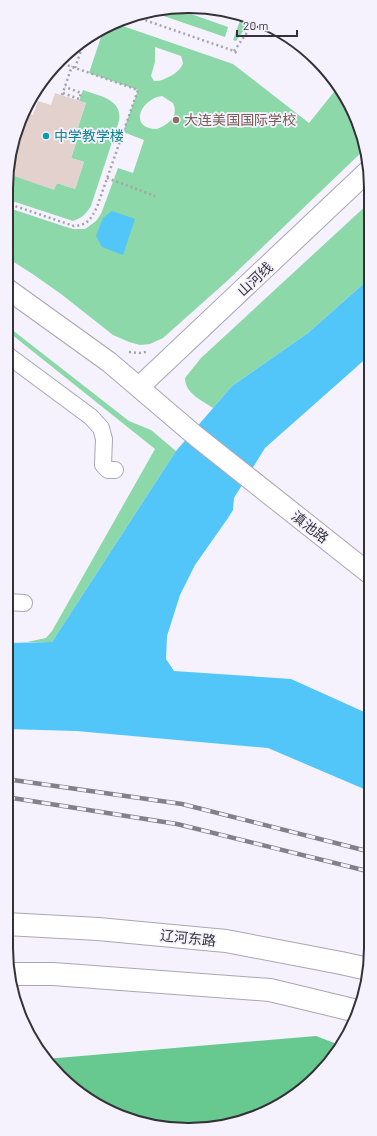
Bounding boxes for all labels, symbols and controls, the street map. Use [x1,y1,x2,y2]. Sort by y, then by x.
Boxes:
scale bar [237,12,297,38]
text: 20 m [243,18,269,32]
place label: 大连美国国际学校 [184,111,296,128]
marker: 大连美国国际学校 [171,115,181,125]
place label: 中学教学楼 [54,127,124,144]
marker: 中学教学楼 [41,131,51,141]
street label: 山河线 [234,258,276,299]
street label: 滇池路 [289,507,332,546]
street label: 辽河东路 [159,926,217,949]

